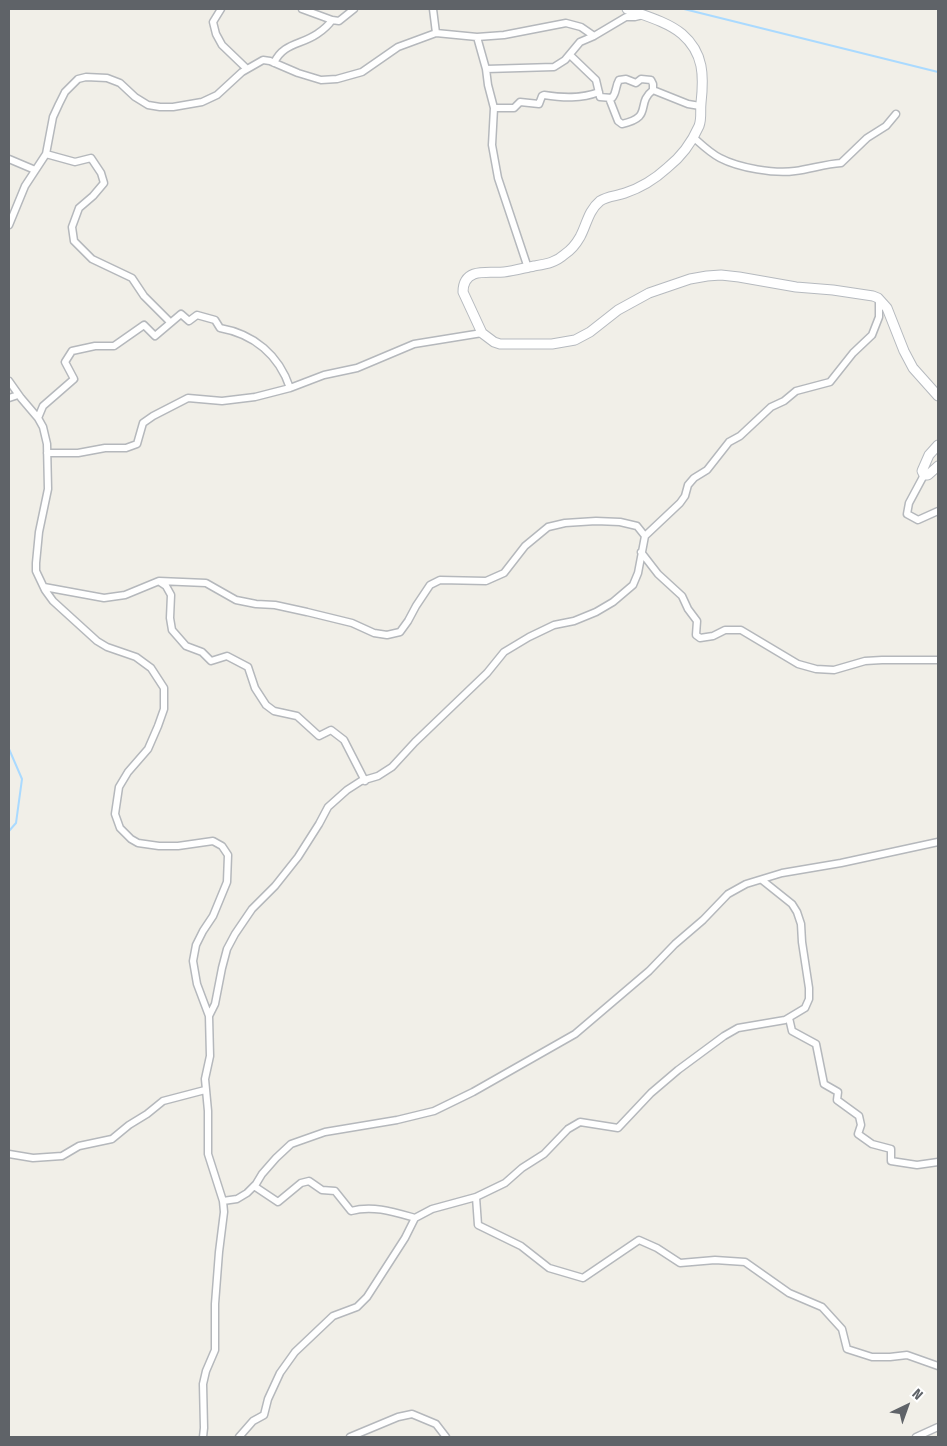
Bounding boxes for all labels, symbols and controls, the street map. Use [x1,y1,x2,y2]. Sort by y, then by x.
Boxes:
north arrow [882,1381,932,1431]
text: N [909,1385,926,1404]

